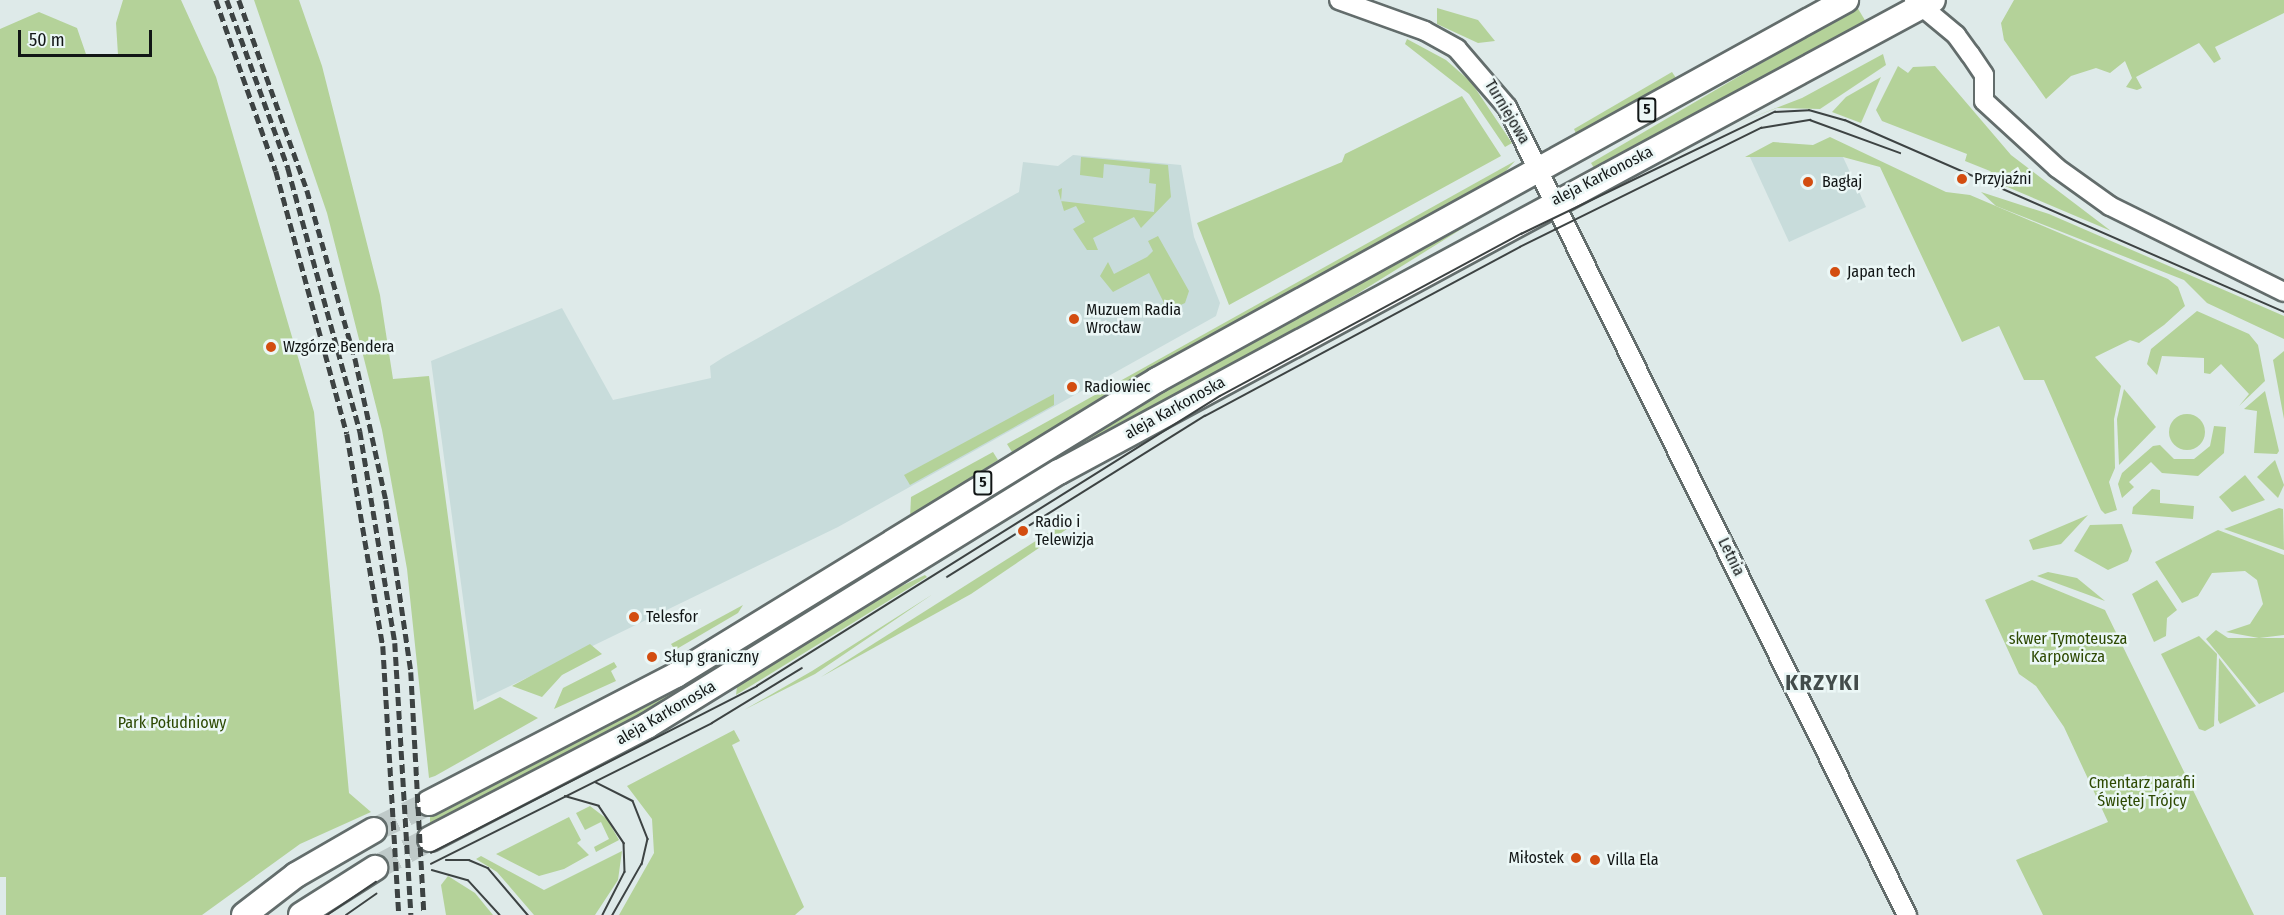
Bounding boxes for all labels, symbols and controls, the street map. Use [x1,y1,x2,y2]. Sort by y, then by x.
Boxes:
scale bar [21,18,154,56]
text: 50 m [29,29,65,51]
street label: Turniejowa [1480,76,1534,148]
road number: 5 [1636,98,1658,122]
street label: aleja Karkonoska [1548,142,1656,210]
place label: Przyjaźni [1974,169,2032,189]
place label: Bagłaj [1822,172,1862,192]
marker: Przyjaźni [1955,172,1969,186]
marker: Bagłaj [1799,173,1817,191]
place label: Japan tech [1847,262,1916,282]
marker: Japan tech [1828,265,1842,279]
place label: Muzuem Radia Wrocław [1086,300,1181,338]
marker: Muzuem Radia Wrocław [1067,312,1081,326]
place label: Wzgórze Bendera [283,337,394,357]
marker: Wzgórze Bendera [264,340,278,354]
street label: aleja Karkonoska [1122,373,1228,443]
place label: Radiowiec [1084,377,1151,397]
marker: Radiowiec [1065,380,1079,394]
road number: 5 [972,471,994,495]
place label: Radio i Telewizja [1035,512,1094,550]
marker: Radio i Telewizja [1016,524,1030,538]
street label: Letnia [1714,535,1748,579]
place label: Telesfor [646,607,698,627]
marker: Telesfor [627,610,641,624]
park label: skwer Tymoteusza Karpowicza [2009,629,2127,667]
place label: Słup graniczny [664,647,759,667]
marker: Słup graniczny [645,650,659,664]
district label: KRZYKI [1785,670,1861,696]
street label: aleja Karkonoska [613,677,719,749]
park label: Park Południowy [118,713,226,733]
park label: Cmentarz parafii Świętej Trójcy [2089,773,2195,811]
place label: Miłostek [1508,848,1564,868]
place label: Villa Ela [1607,850,1659,870]
marker: Miłostek [1569,851,1583,865]
marker: Villa Ela [1588,853,1602,867]

